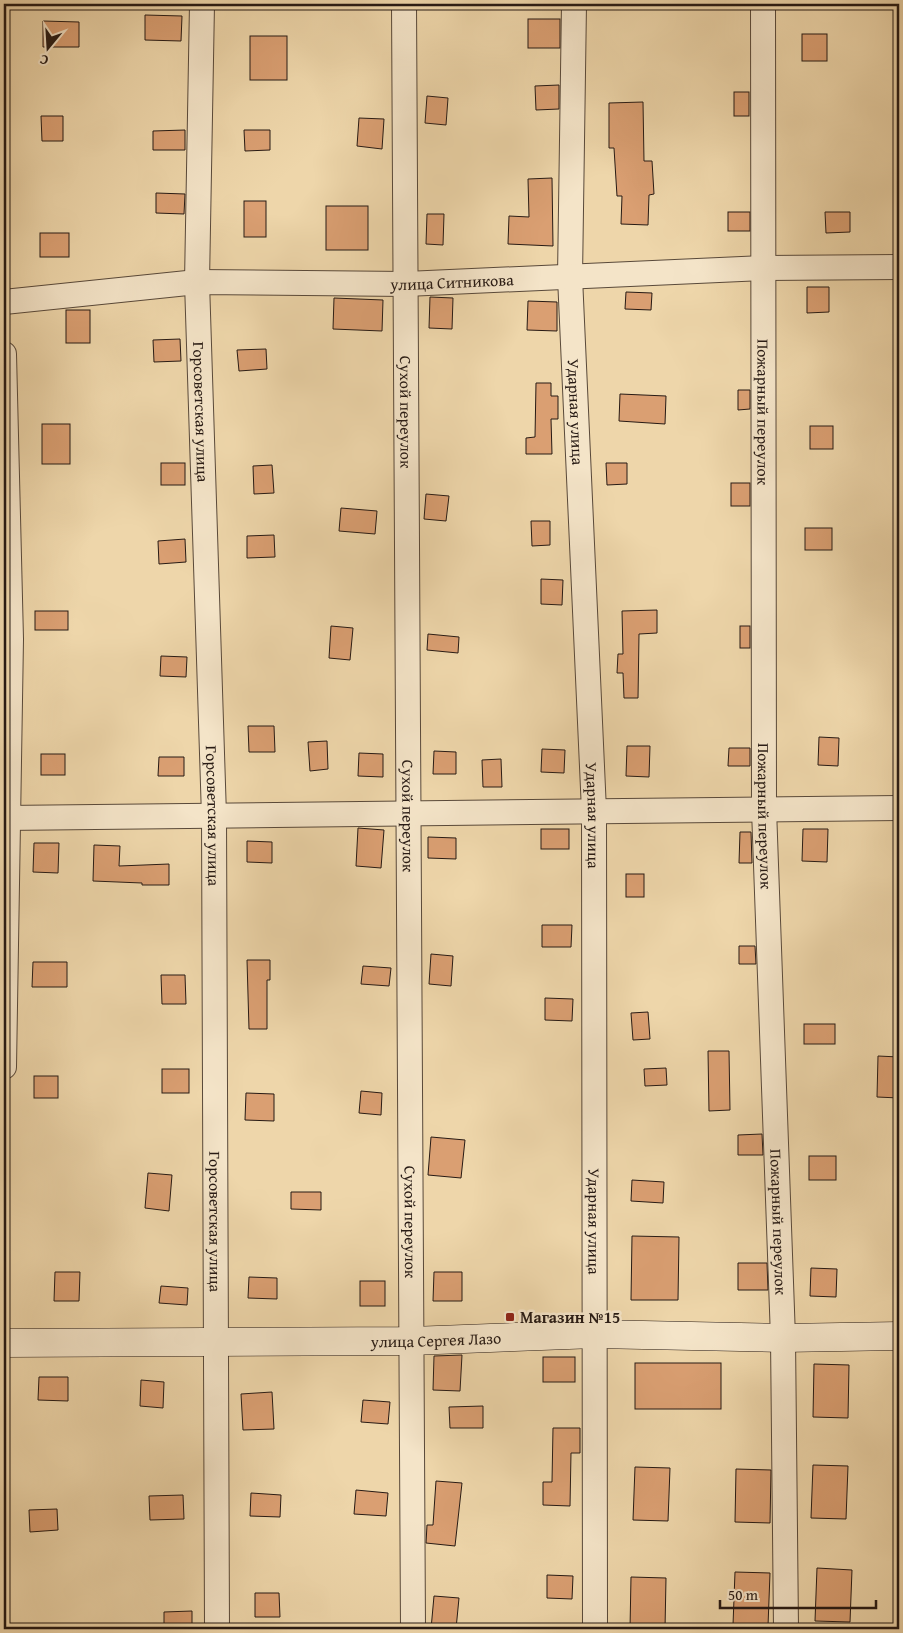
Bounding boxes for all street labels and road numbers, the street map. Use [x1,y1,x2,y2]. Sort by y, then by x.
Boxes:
street label: улица Ситникова [389,267,515,296]
street label: Пожарный переулок [751,339,776,486]
street label: Горсоветская улица [187,341,215,483]
street label: Сухой переулок [394,356,419,469]
street label: Ударная улица [562,358,590,466]
street label: Пожарный переулок [752,743,779,890]
street label: Горсоветская улица [200,745,226,887]
street label: Сухой переулок [396,760,421,873]
street label: Ударная улица [580,762,606,869]
street label: Пожарный переулок [764,1148,793,1296]
street label: Горсоветская улица [203,1151,228,1293]
street label: Сухой переулок [398,1166,423,1279]
street label: Ударная улица [582,1168,607,1275]
street label: улица Сергея Лазо [370,1326,502,1353]

